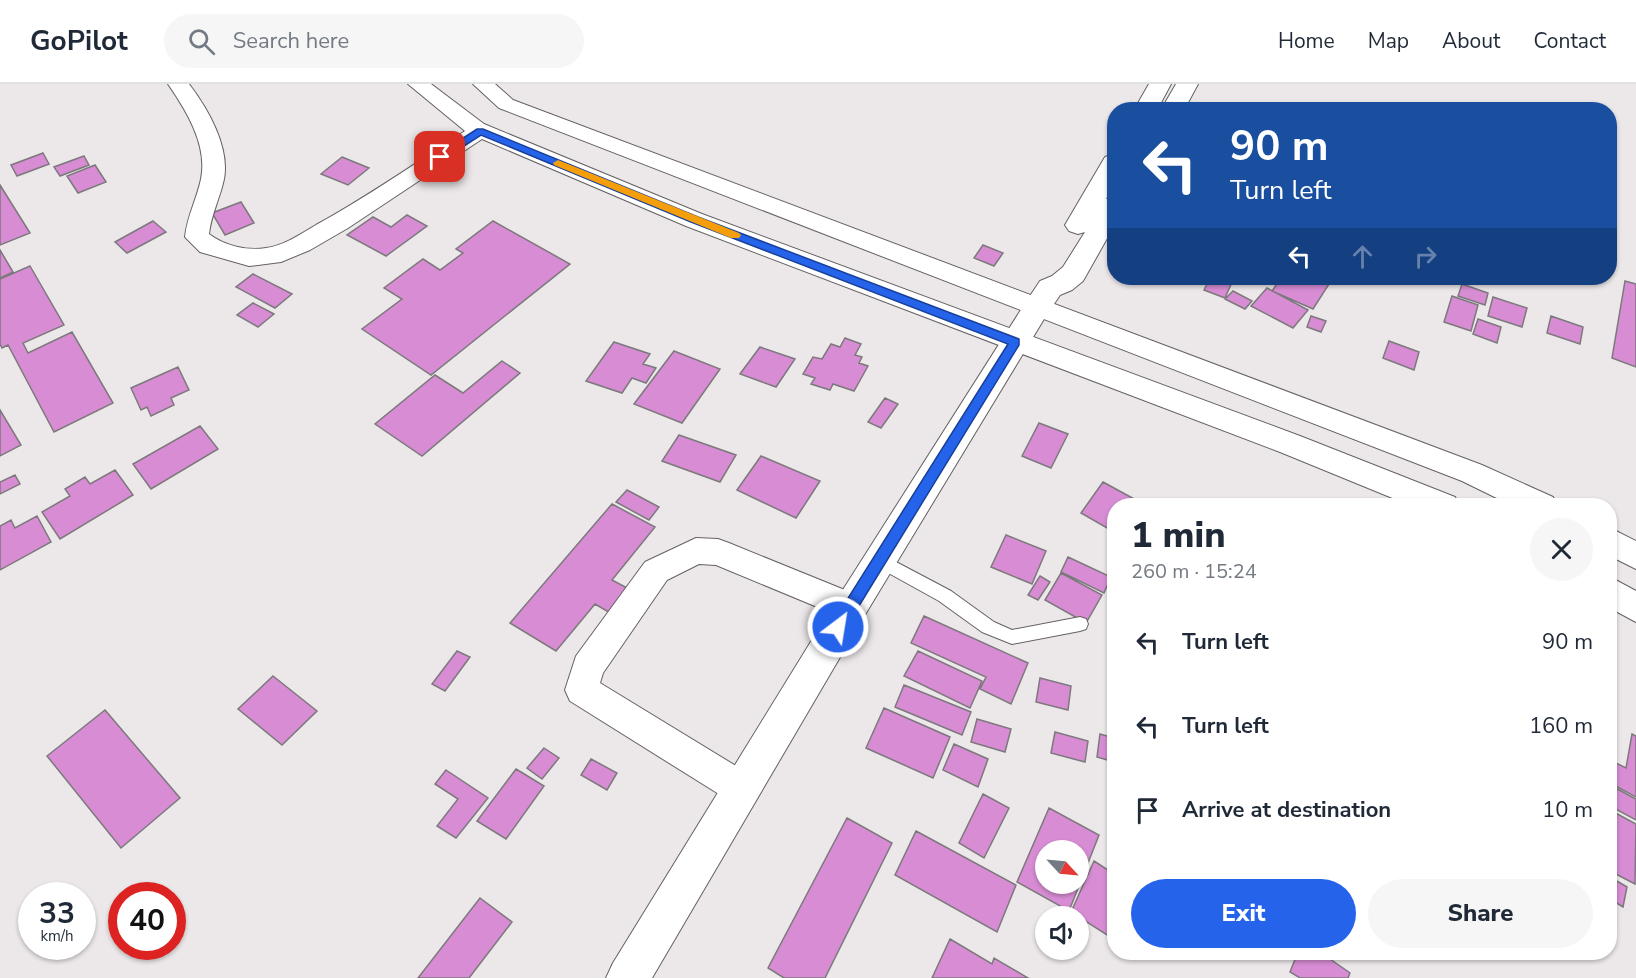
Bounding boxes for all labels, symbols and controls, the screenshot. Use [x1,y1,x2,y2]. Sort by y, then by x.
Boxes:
search box [164,14,584,68]
text: GoPilot [30,22,128,60]
icon: search [185,25,218,58]
text: Search here [233,26,349,56]
text: Home [1278,27,1335,55]
text: Map [1368,27,1409,55]
text: About [1442,27,1500,55]
text: Contact [1533,27,1606,55]
text: 90 m [1230,118,1329,175]
icon: left [1131,126,1209,204]
pin [414,131,465,182]
icon: arrive [423,140,456,173]
text: Turn left [1230,172,1331,209]
icon: left [1283,240,1316,273]
icon: ahead [1346,240,1379,273]
icon: right [1409,240,1442,273]
text: 1 min [1131,511,1226,560]
button: close [1530,518,1593,581]
text: 260 m · 15:24 [1131,558,1257,585]
position arrow [806,595,870,659]
icon: left [1131,626,1164,659]
text: Turn left [1182,627,1269,657]
text: 90 m [1542,627,1593,657]
icon: left [1131,710,1164,743]
text: Turn left [1182,711,1269,741]
text: 160 m [1529,711,1593,741]
icon: arrive [1131,794,1164,827]
text: Arrive at destination [1182,795,1391,825]
text: 10 m [1542,795,1593,825]
north arrow [1035,840,1089,894]
map controls [1035,840,1089,960]
button: Exit [1131,879,1356,948]
button: Share [1368,879,1593,948]
speed limit sign: 40 [108,882,186,960]
text: 33 [39,893,75,934]
button: sound [1035,906,1089,960]
text: km/h [40,926,74,946]

